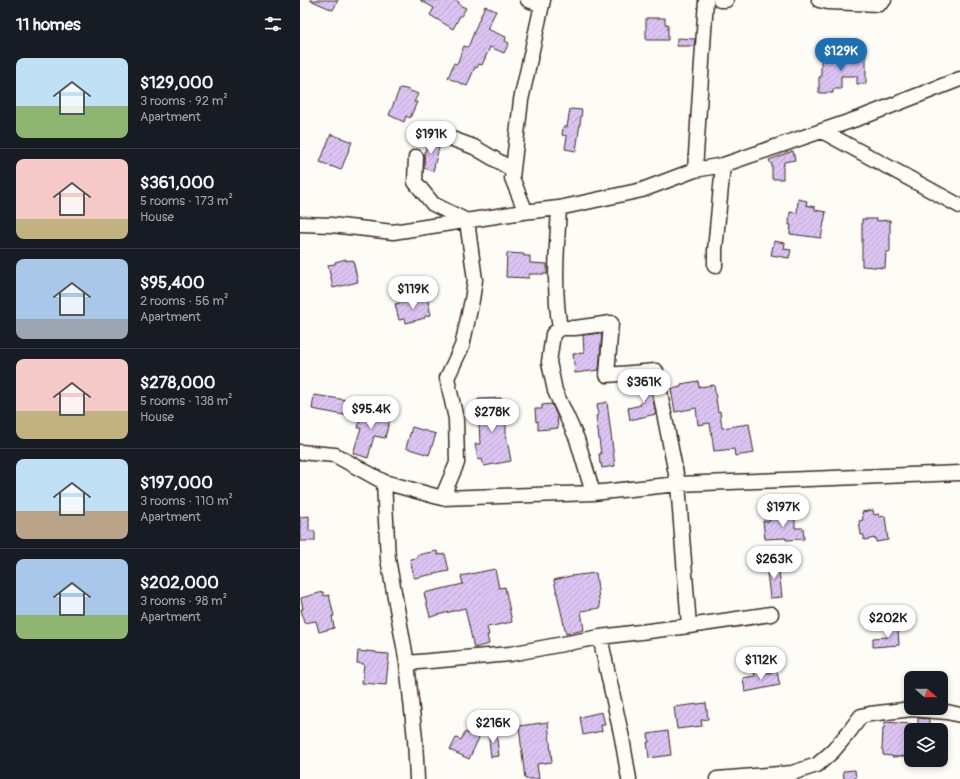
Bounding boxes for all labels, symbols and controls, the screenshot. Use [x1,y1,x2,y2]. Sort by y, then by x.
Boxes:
icon: filters [262,13,284,35]
text: 11 homes [16,14,81,35]
pin: $129K [813,38,869,72]
text: $129K [824,43,858,59]
text: $129,000 [140,72,213,93]
icon: home [48,74,96,122]
text: 3 rooms · 92 m² [140,93,228,109]
text: Apartment [140,109,201,125]
pin: $191K [403,121,459,155]
text: $191K [415,126,447,142]
text: $361,000 [140,172,214,193]
icon: home [48,175,96,223]
text: 5 rooms · 173 m² [140,193,233,209]
text: House [140,209,174,225]
text: $95,400 [140,272,205,293]
icon: home [48,275,96,323]
pin: $119K [385,276,441,310]
text: $119K [397,281,429,297]
text: 2 rooms · 56 m² [140,293,228,309]
text: Apartment [140,309,201,325]
pin: $361K [616,369,672,403]
text: $278,000 [140,372,215,393]
text: $361K [627,374,661,390]
icon: home [48,375,96,423]
text: 5 rooms · 138 m² [140,393,233,409]
pin: $95.4K [338,396,404,430]
pin: $278K [464,399,520,433]
text: $95.4K [351,401,391,417]
text: $278K [474,404,510,420]
text: House [140,409,174,425]
text: $197,000 [140,472,213,493]
icon: home [48,475,96,523]
text: 3 rooms · 110 m² [140,493,233,509]
pin: $197K [755,494,811,528]
text: $197K [766,499,800,515]
text: Apartment [140,509,201,525]
pin: $263K [746,546,802,580]
text: $263K [756,551,792,567]
text: $202,000 [140,572,219,593]
icon: home [48,575,96,623]
text: 3 rooms · 98 m² [140,593,227,609]
pin: $202K [860,605,916,639]
text: Apartment [140,609,201,625]
text: $202K [869,610,907,626]
pin: $112K [733,647,789,681]
text: $112K [745,652,777,668]
north arrow [904,671,948,715]
map controls [904,671,948,767]
pin: $216K [465,710,521,744]
text: $216K [476,715,510,731]
button: layers [904,723,948,767]

